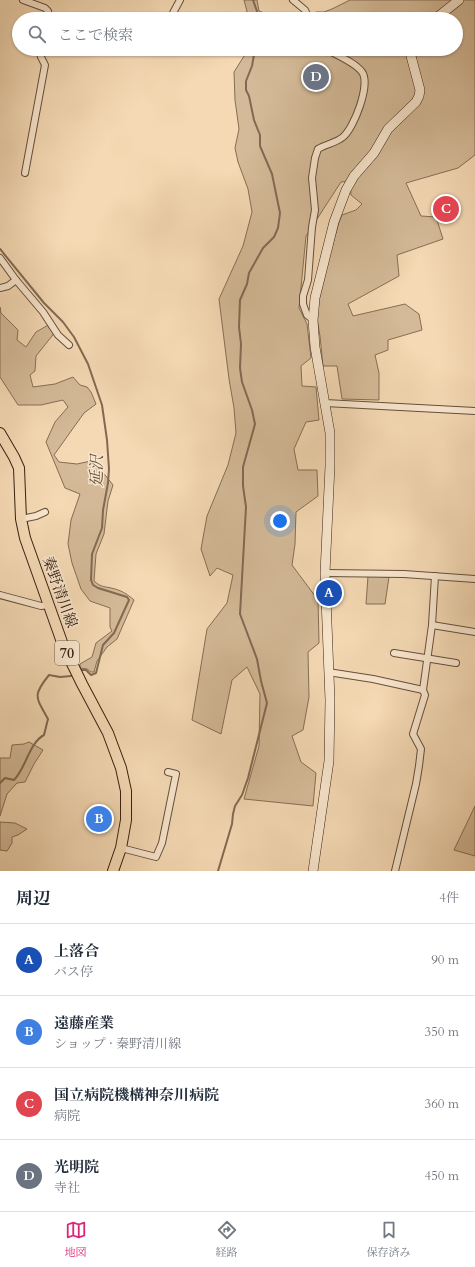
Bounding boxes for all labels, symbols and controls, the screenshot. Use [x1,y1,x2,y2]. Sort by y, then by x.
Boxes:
search box [12,12,463,56]
icon: search [26,23,48,45]
text: ここで検索 [58,25,133,45]
pin: D [303,62,329,92]
pin: C [433,194,459,224]
water label: 延沢 [86,453,108,487]
your location [270,511,290,531]
street label: 秦野清川線 [38,553,82,631]
pin: A [316,578,342,608]
road number: 70 [55,641,79,665]
pin: B [86,804,112,834]
text: 周辺 [16,887,50,910]
text: 4件 [439,889,459,907]
text: 上落合 [54,941,99,961]
text: A [24,951,34,969]
text: 90 m [431,951,459,969]
text: バス停 [54,963,93,981]
text: 遠藤産業 [54,1013,114,1033]
text: B [24,1023,34,1041]
text: 350 m [425,1023,459,1041]
text: ショップ · 秦野清川線 [54,1035,181,1053]
text: 国立病院機構神奈川病院 [54,1085,219,1105]
text: C [24,1095,34,1113]
text: 360 m [425,1095,459,1113]
text: 病院 [54,1107,80,1125]
text: 光明院 [54,1157,99,1177]
text: D [23,1167,35,1185]
text: 450 m [425,1167,459,1185]
text: 寺社 [54,1179,80,1197]
tab: 地図 [65,1219,87,1260]
tab: 経路 [216,1219,238,1260]
tab: 保存済み [367,1219,411,1260]

